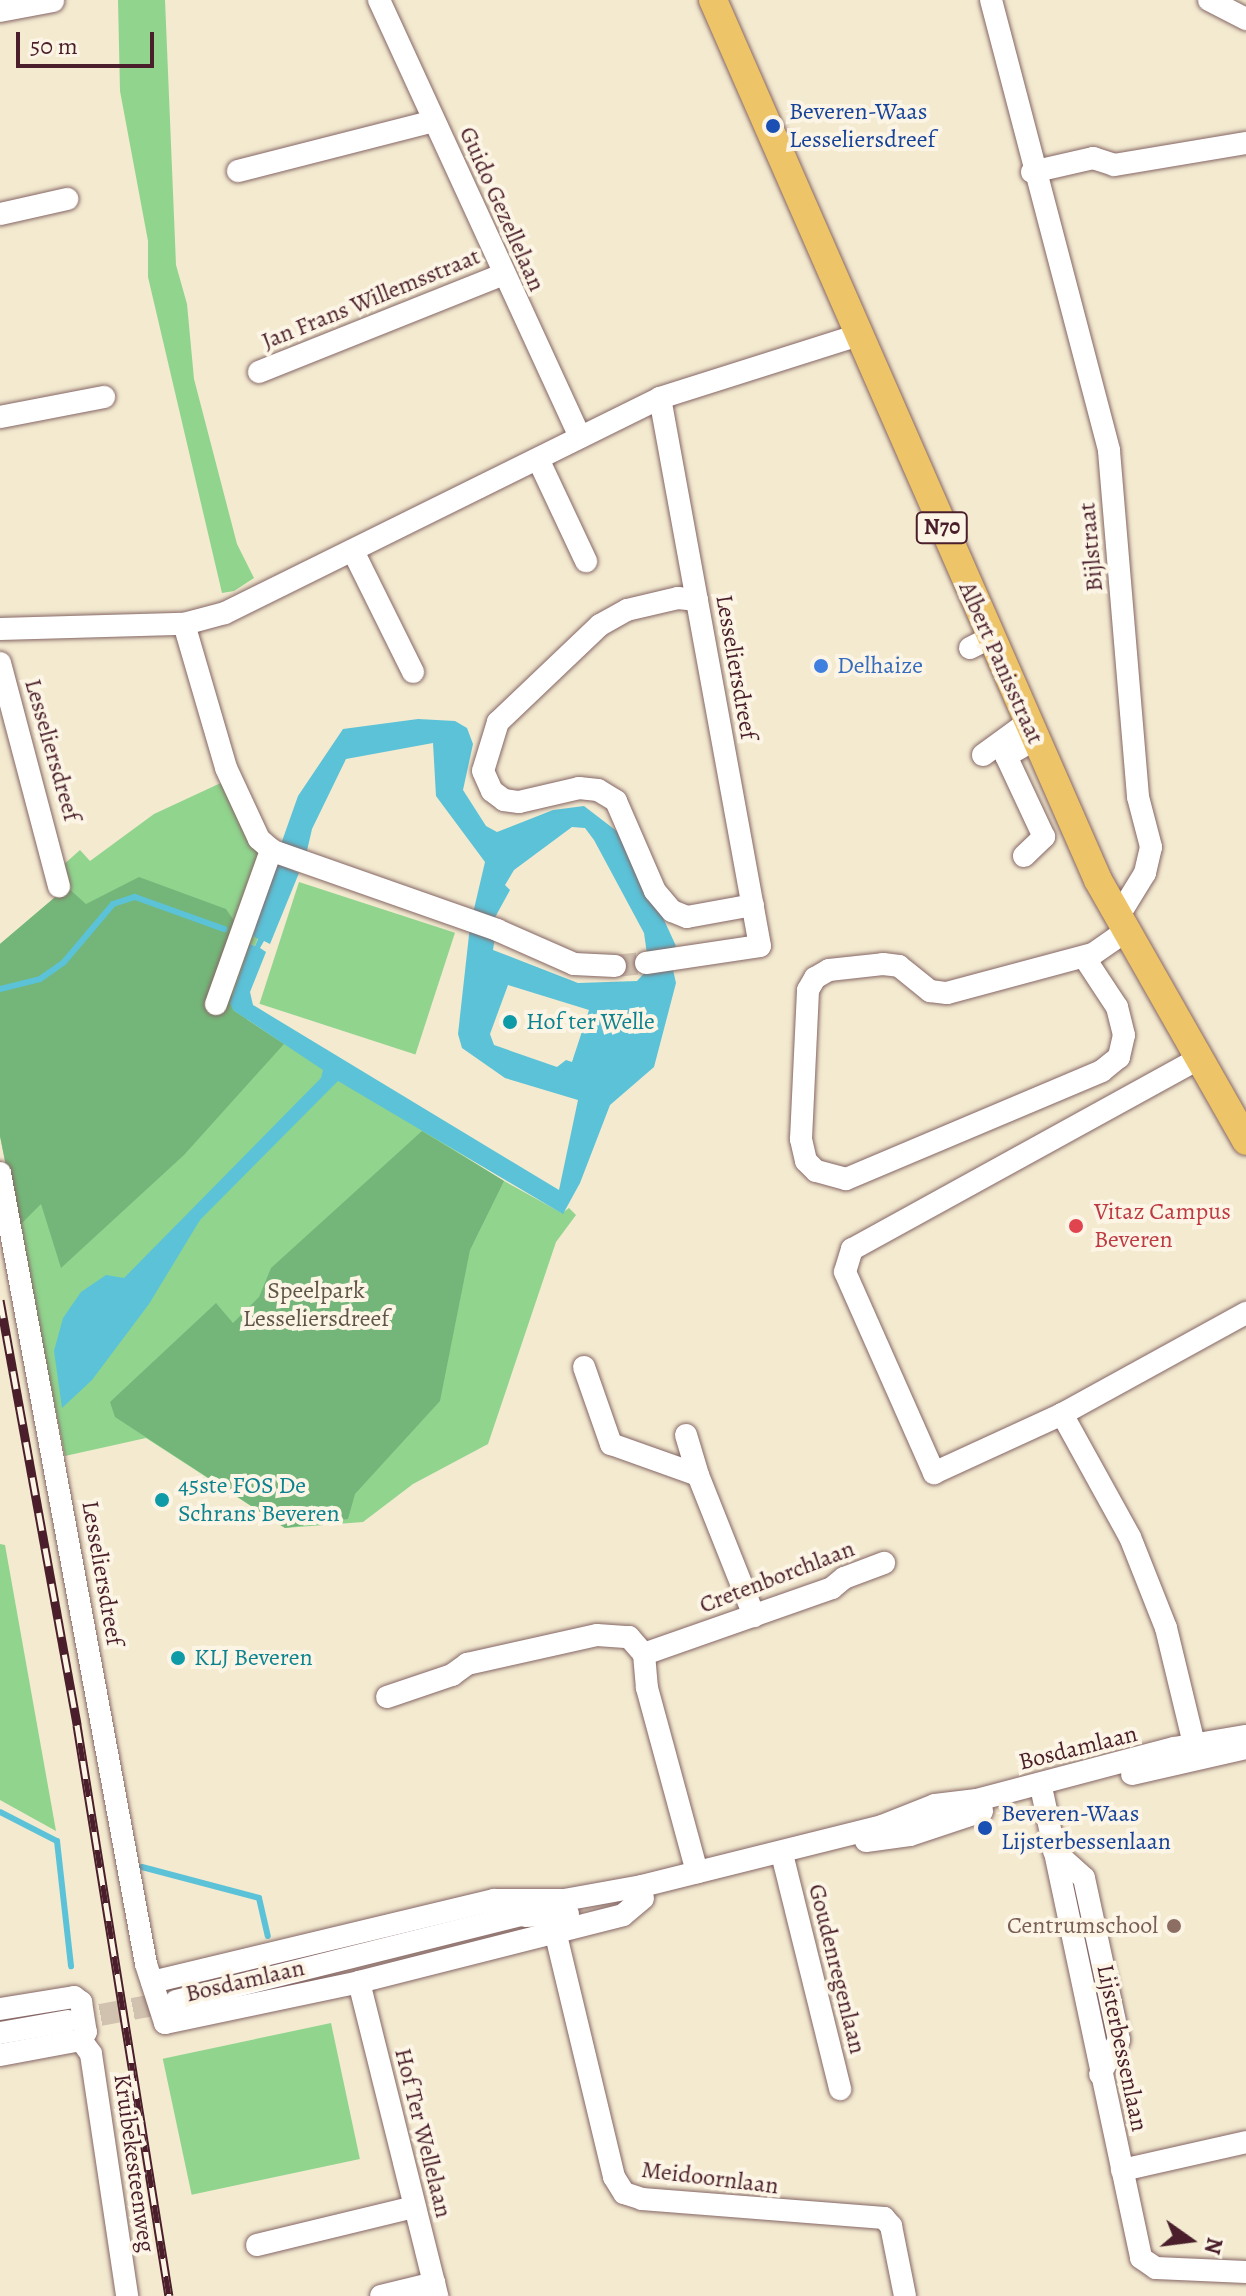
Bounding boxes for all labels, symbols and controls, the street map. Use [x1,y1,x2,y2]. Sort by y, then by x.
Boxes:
scale bar [20,16,158,66]
text: 50 m [30,30,78,62]
place label: Beveren-Waas Lesseliersdreef [789,98,935,154]
marker: Beveren-Waas Lesseliersdreef [764,117,782,135]
street label: Guido Gezellelaan [453,122,551,296]
street label: Jan Frans Willemsstraat [258,242,484,356]
street label: Bijlstraat [1073,501,1109,593]
road number: N70 [914,510,970,546]
street label: Albert Panisstraat [952,577,1050,749]
street label: Lesseliersdreef [709,592,763,742]
place label: Delhaize [837,652,923,680]
marker: Delhaize [812,657,830,675]
street label: Lesseliersdreef [18,676,86,824]
place label: Hof ter Welle [526,1008,655,1036]
marker: Hof ter Welle [501,1013,519,1031]
place label: Vitaz Campus Beveren [1094,1198,1231,1254]
marker: Vitaz Campus Beveren [1065,1215,1087,1237]
park label: Speelpark Lesseliersdreef [243,1277,389,1333]
place label: 45ste FOS De Schrans Beveren [178,1472,340,1528]
marker: 45ste FOS De Schrans Beveren [153,1491,171,1509]
street label: Lesseliersdreef [75,1498,129,1648]
street label: Cretenborchlaan [696,1534,858,1620]
place label: KLJ Beveren [194,1644,313,1672]
marker: KLJ Beveren [169,1649,187,1667]
street label: Bosdamlaan [1016,1719,1140,1777]
place label: Beveren-Waas Lijsterbessenlaan [1001,1800,1171,1856]
marker: Beveren-Waas Lijsterbessenlaan [976,1819,994,1837]
street label: Goudenregenlaan [802,1881,872,2057]
place label: Centrumschool [1007,1912,1158,1940]
marker: Centrumschool [1165,1917,1183,1935]
street label: Bosdamlaan [183,1953,307,2009]
street label: Lijsterbessenlaan [1090,1962,1154,2134]
street label: Hof Ter Wellelaan [388,2045,458,2221]
street label: Kruibekesteenweg [107,2072,161,2254]
street label: Meidoornlaan [640,2155,780,2201]
north arrow [1150,2200,1230,2280]
text: N [1197,2234,1230,2257]

